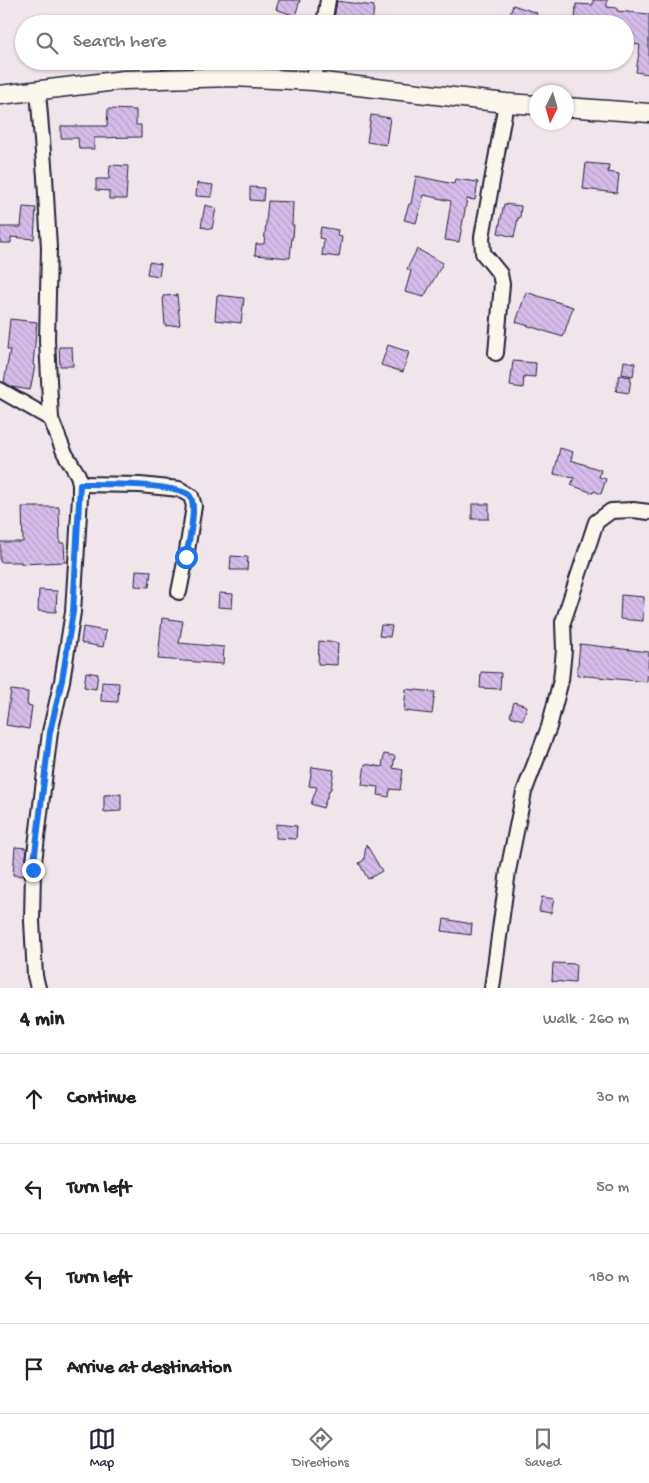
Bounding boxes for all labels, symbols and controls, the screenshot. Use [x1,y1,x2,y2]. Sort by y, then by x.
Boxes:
search box [15,15,634,70]
icon: search [33,29,61,57]
text: Search here [73,31,167,54]
north arrow [529,85,574,130]
route start [175,546,198,569]
route end [22,859,45,882]
text: 4 min [20,1008,64,1033]
text: Walk · 260 m [543,1011,629,1030]
icon: ahead [20,1085,48,1113]
text: Continue [67,1087,136,1110]
text: 30 m [596,1089,629,1108]
icon: left [20,1175,48,1203]
text: Turn left [67,1177,131,1200]
text: 50 m [596,1179,629,1198]
icon: left [20,1265,48,1293]
text: Turn left [67,1267,131,1290]
text: 180 m [590,1269,629,1288]
icon: arrive [20,1355,48,1383]
text: Arrive at destination [67,1357,231,1380]
tab: Map [88,1425,116,1472]
tab: Directions [292,1425,349,1472]
tab: Saved [525,1425,561,1472]

